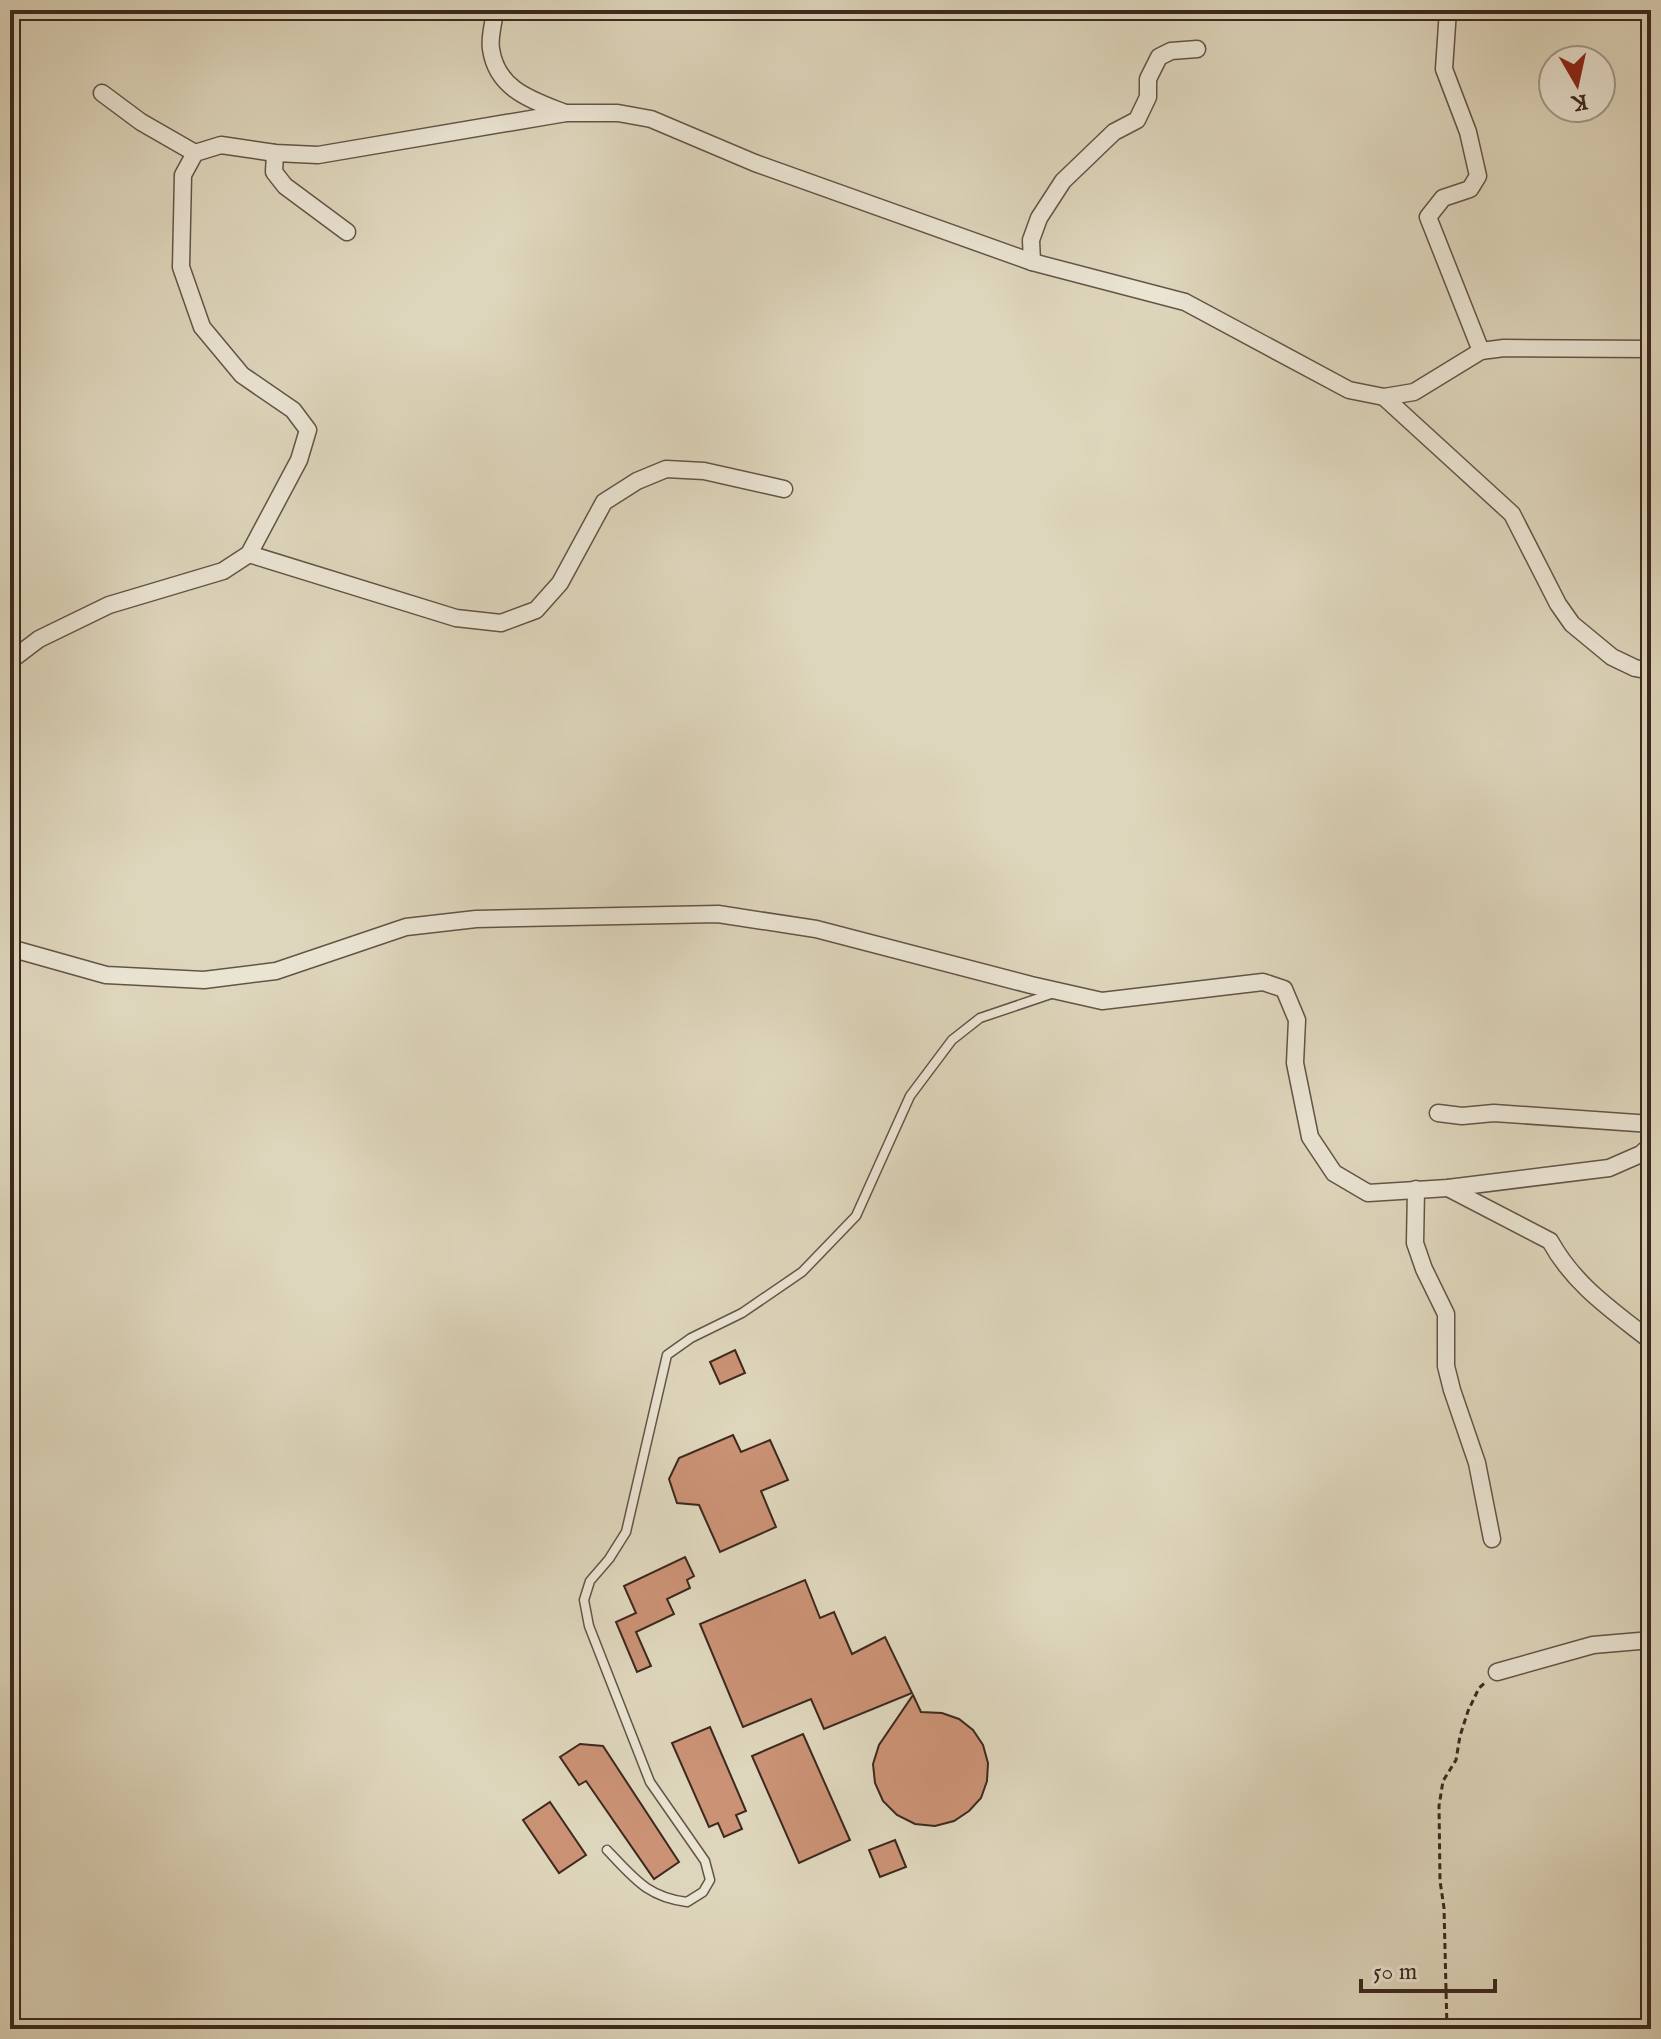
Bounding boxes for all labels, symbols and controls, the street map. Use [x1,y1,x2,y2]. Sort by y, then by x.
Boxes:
north arrow [1537,44,1617,124]
text: K [1569,87,1590,117]
scale bar [1361,1943,1495,1993]
text: 50 m [1373,1957,1417,1988]

